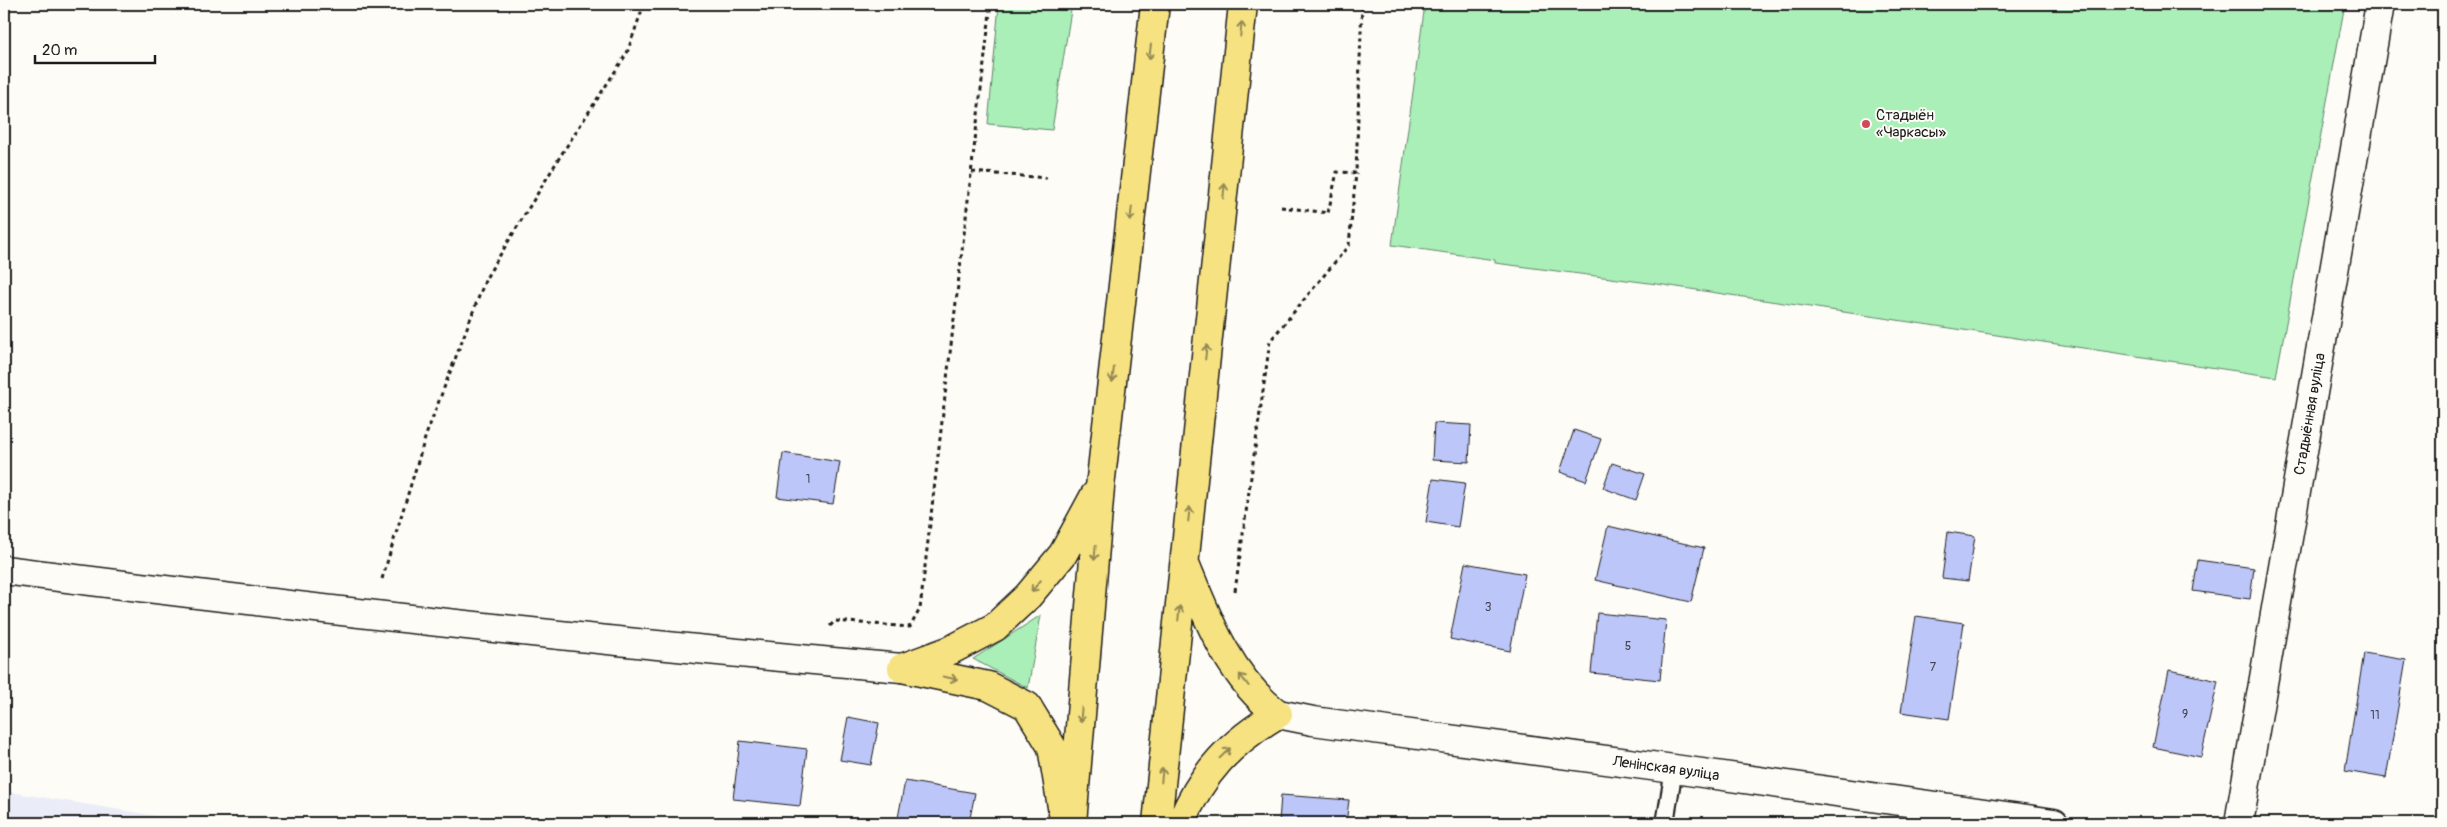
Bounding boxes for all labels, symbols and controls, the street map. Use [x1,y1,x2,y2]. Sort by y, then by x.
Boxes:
one-way arrow [1236,21,1246,37]
scale bar [35,32,155,64]
text: 20 m [42,41,77,60]
one-way arrow [1145,44,1155,60]
place label: Стадыён «Чаркасы» [1876,106,1947,142]
marker: Стадыён «Чаркасы» [1860,118,1872,130]
one-way arrow [1219,183,1228,199]
one-way arrow [1126,205,1136,221]
one-way arrow [1202,345,1211,361]
street label: Стадыённая вуліца [2290,352,2330,477]
one-way arrow [1108,367,1118,383]
house number: 1 [806,472,810,487]
one-way arrow [1185,506,1194,522]
one-way arrow [1090,544,1099,560]
one-way arrow [1031,579,1042,592]
house number: 3 [1485,600,1492,615]
one-way arrow [1174,605,1184,621]
house number: 5 [1625,639,1631,654]
house number: 7 [1930,660,1937,675]
one-way arrow [1239,673,1249,687]
one-way arrow [942,674,958,683]
one-way arrow [1076,706,1086,722]
house number: 9 [2182,707,2188,722]
house number: 11 [2370,708,2380,723]
one-way arrow [1219,747,1232,759]
street label: Ленінская вуліца [1611,752,1721,785]
one-way arrow [1157,767,1167,783]

